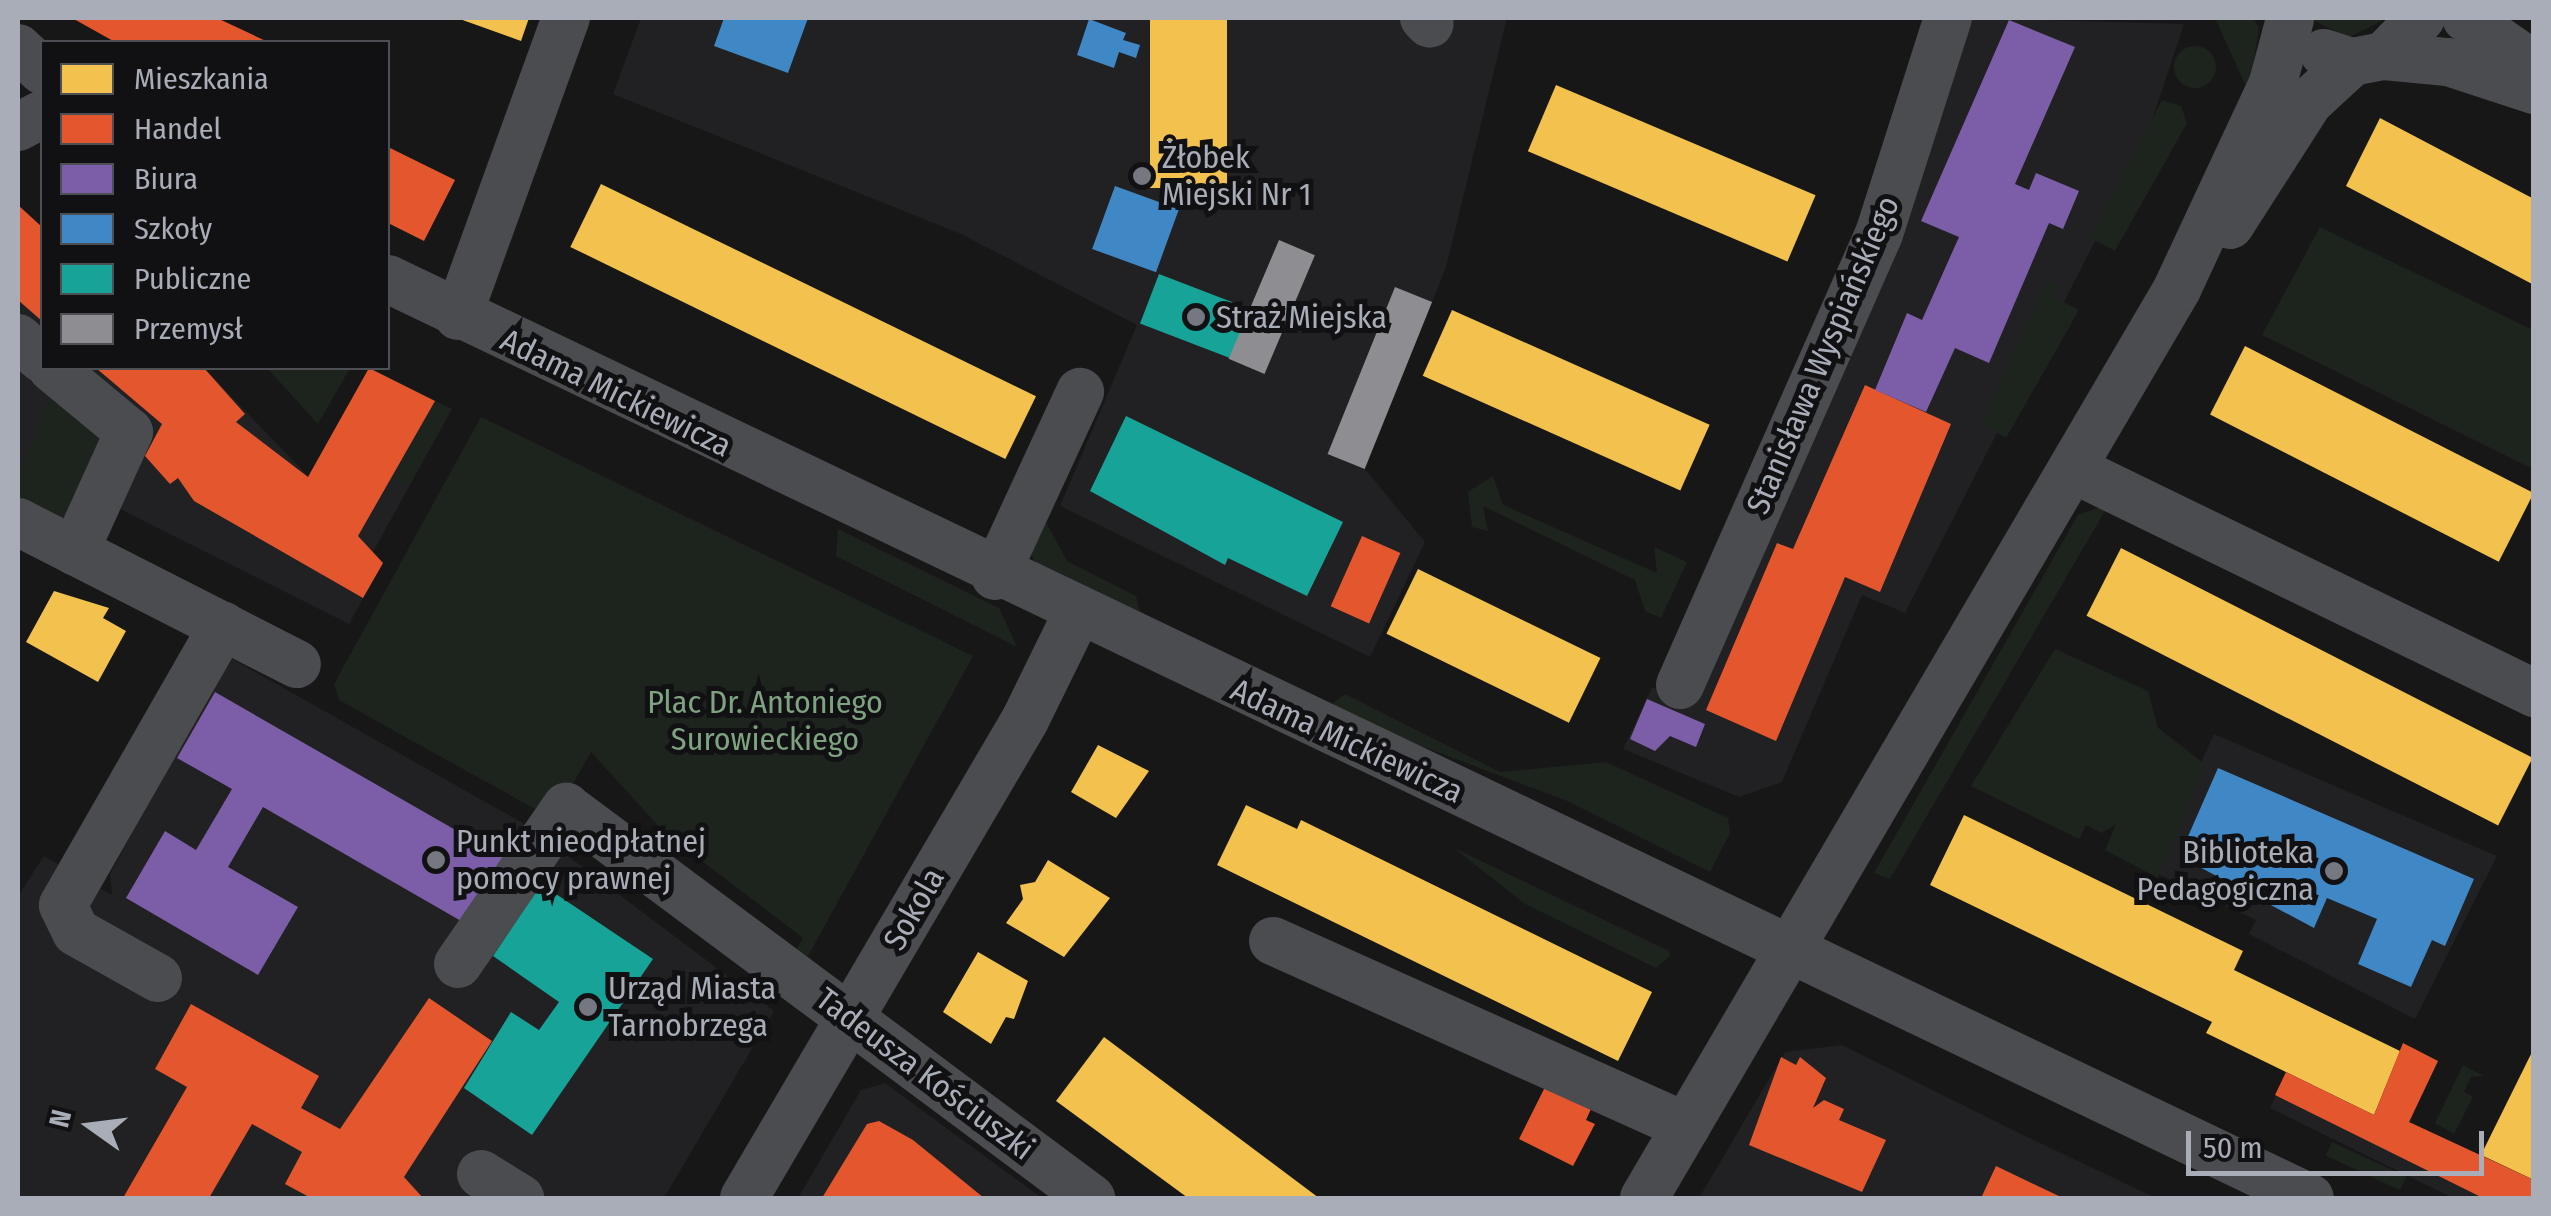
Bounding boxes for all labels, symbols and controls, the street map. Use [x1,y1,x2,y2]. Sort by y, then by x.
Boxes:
legend [40,40,390,370]
text: Mieszkania [134,61,269,97]
text: Handel [134,111,222,147]
place label: Żłobek Miejski Nr 1 [1162,139,1311,214]
text: Biura [134,161,198,197]
marker: Żłobek Miejski Nr 1 [1131,165,1153,187]
street label: Stanisława Wyspiańskiego [1739,190,1907,520]
text: Szkoły [134,211,212,247]
text: Publiczne [134,261,251,297]
place label: Straż Miejska [1216,298,1387,336]
marker: Straż Miejska [1185,306,1207,328]
text: Przemysł [134,311,243,347]
street label: Adama Mickiewicza [495,321,737,465]
street label: Adama Mickiewicza [1225,670,1469,812]
park label: Plac Dr. Antoniego Surowieckiego [647,684,883,759]
place label: Punkt nieodpłatnej pomocy prawnej [456,823,706,898]
place label: Biblioteka Pedagogiczna [2137,834,2314,909]
marker: Punkt nieodpłatnej pomocy prawnej [425,849,447,871]
marker: Biblioteka Pedagogiczna [2323,860,2345,882]
street label: Sokola [875,861,953,957]
place label: Urząd Miasta Tarnobrzega [608,970,776,1045]
street label: Tadeusza Kościuszki [809,980,1041,1168]
marker: Urząd Miasta Tarnobrzega [577,996,599,1018]
north arrow [40,1076,140,1176]
text: N [42,1106,78,1131]
scale bar [2191,1111,2488,1173]
text: 50 m [2203,1130,2263,1166]

